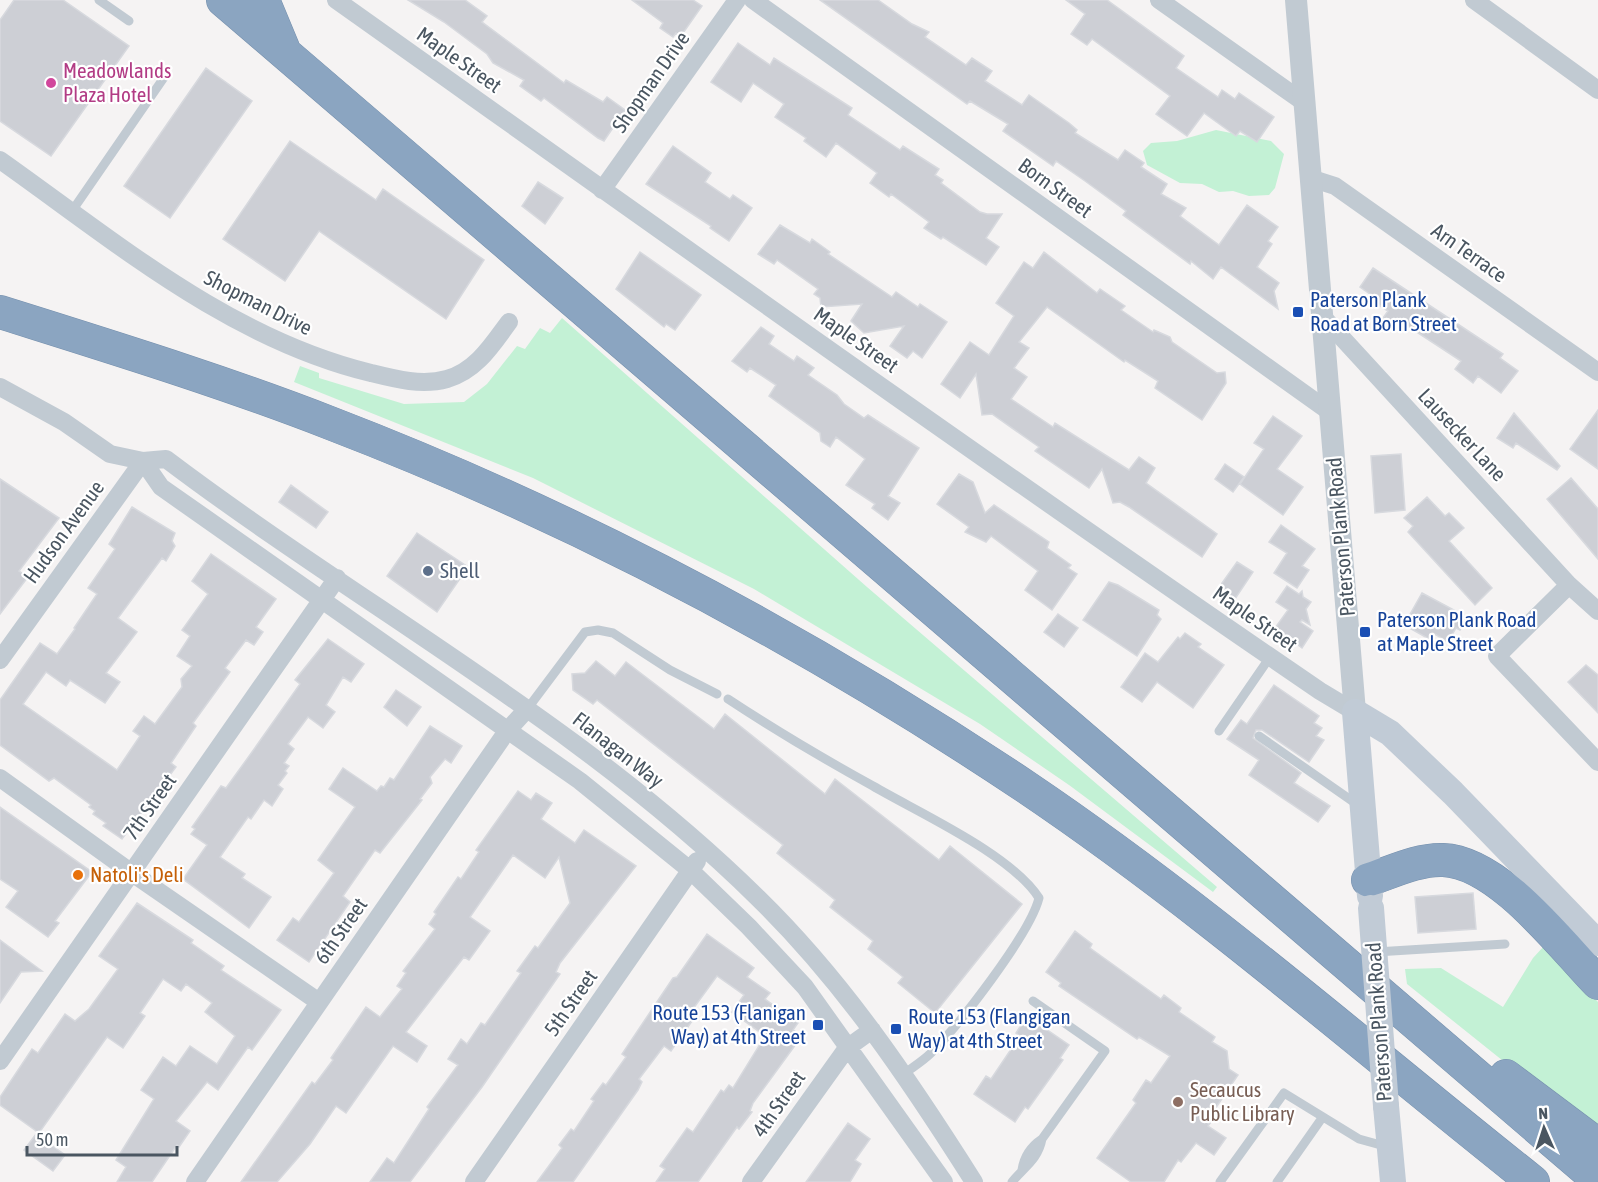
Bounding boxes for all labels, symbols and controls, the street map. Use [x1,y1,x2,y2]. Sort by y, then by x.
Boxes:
street label: Maple Street [413,21,506,97]
street label: Shopman Drive [607,26,694,136]
place label: Meadowlands Plaza Hotel [63,58,171,106]
marker: Meadowlands Plaza Hotel [44,76,58,90]
street label: Born Street [1014,152,1097,222]
street label: Arn Terrace [1427,218,1512,287]
street label: Shopman Drive [201,265,316,339]
place label: Paterson Plank Road at Born Street [1310,287,1457,335]
street label: Maple Street [810,301,903,377]
marker: Paterson Plank Road at Born Street [1291,305,1305,319]
street label: Lausecker Lane [1414,383,1512,486]
street label: Paterson Plank Road [1321,457,1359,618]
street label: Hudson Avenue [18,476,108,587]
place label: Shell [440,558,480,582]
marker: Shell [421,564,435,578]
street label: Maple Street [1209,580,1302,656]
place label: Paterson Plank Road at Maple Street [1377,607,1537,655]
marker: Paterson Plank Road at Maple Street [1358,625,1372,639]
street label: Flanagan Way [569,706,669,792]
street label: 7th Street [118,769,181,844]
place label: Natoli's Deli [90,862,184,886]
marker: Natoli's Deli [71,868,85,882]
street label: 6th Street [309,893,372,968]
street label: Paterson Plank Road [1360,942,1396,1102]
street label: 5th Street [539,965,602,1040]
place label: Route 153 (Flanigan Way) at 4th Street [652,1000,806,1048]
place label: Route 153 (Flangigan Way) at 4th Street [908,1004,1071,1052]
marker: Route 153 (Flanigan Way) at 4th Street [811,1018,825,1032]
marker: Route 153 (Flangigan Way) at 4th Street [889,1022,903,1036]
street label: 4th Street [747,1066,810,1141]
place label: Secaucus Public Library [1190,1077,1295,1125]
marker: Secaucus Public Library [1171,1095,1185,1109]
north arrow [1514,1098,1574,1158]
text: N [1538,1104,1548,1122]
scale bar [27,1119,177,1157]
text: 50 m [36,1129,68,1150]

